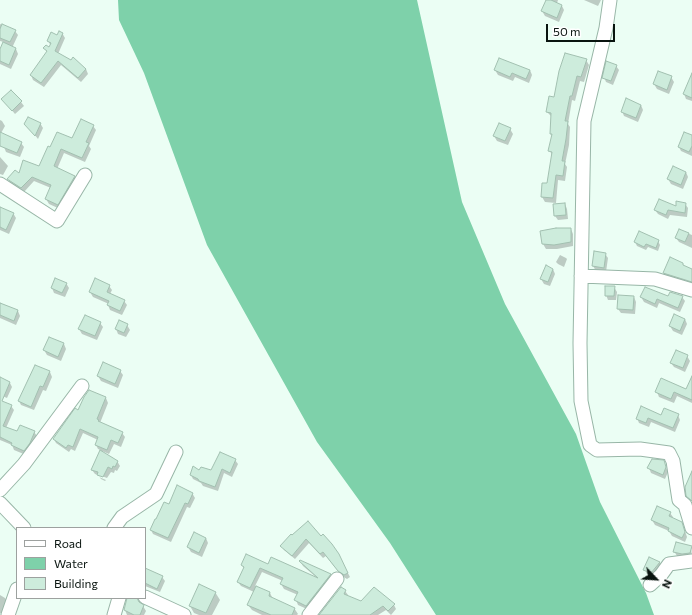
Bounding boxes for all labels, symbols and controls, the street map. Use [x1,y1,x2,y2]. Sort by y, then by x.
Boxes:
scale bar [548,16,617,42]
text: 50 m [553,24,581,38]
legend [16,527,146,599]
text: Road [54,536,82,550]
text: Water [54,556,88,570]
north arrow [636,559,676,599]
text: Building [54,576,98,590]
text: N [660,578,675,591]

